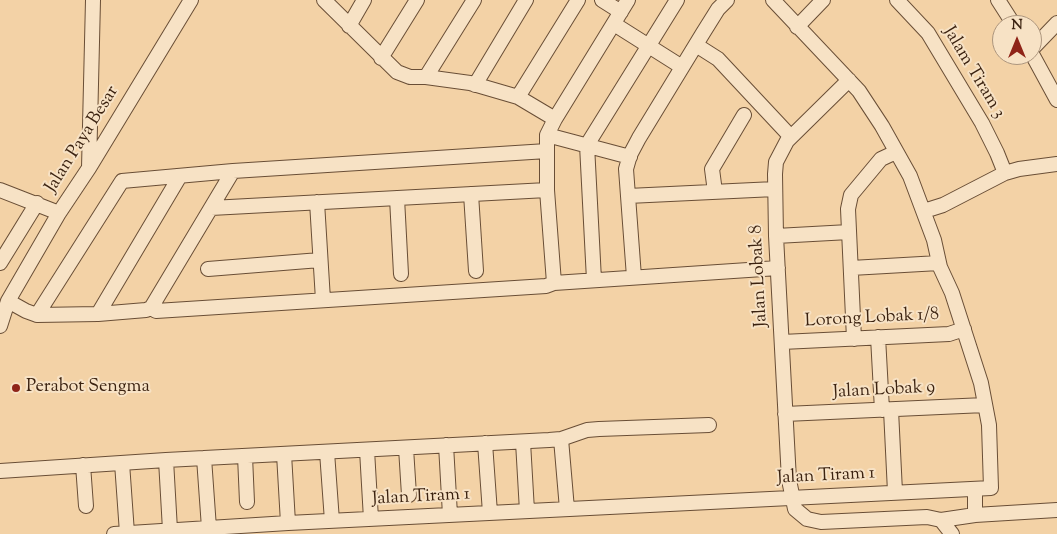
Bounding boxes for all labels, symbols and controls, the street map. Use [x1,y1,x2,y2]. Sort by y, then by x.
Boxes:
north arrow [992,15,1042,65]
text: N [1011,16,1023,36]
street label: Jalam Tiram 3 [937,23,1009,123]
street label: Jalan Paya Besar [42,83,124,197]
street label: Jalan Lobak 8 [747,224,773,328]
street label: Lorong Lobak 1/8 [804,305,940,333]
place label: Perabot Sengma [26,377,150,399]
street label: Jalan Lobak 9 [832,378,936,404]
marker: Perabot Sengma [10,382,22,394]
street label: Jalan Tiram 1 [777,464,875,490]
street label: Jalan Tiram 1 [372,485,470,511]

